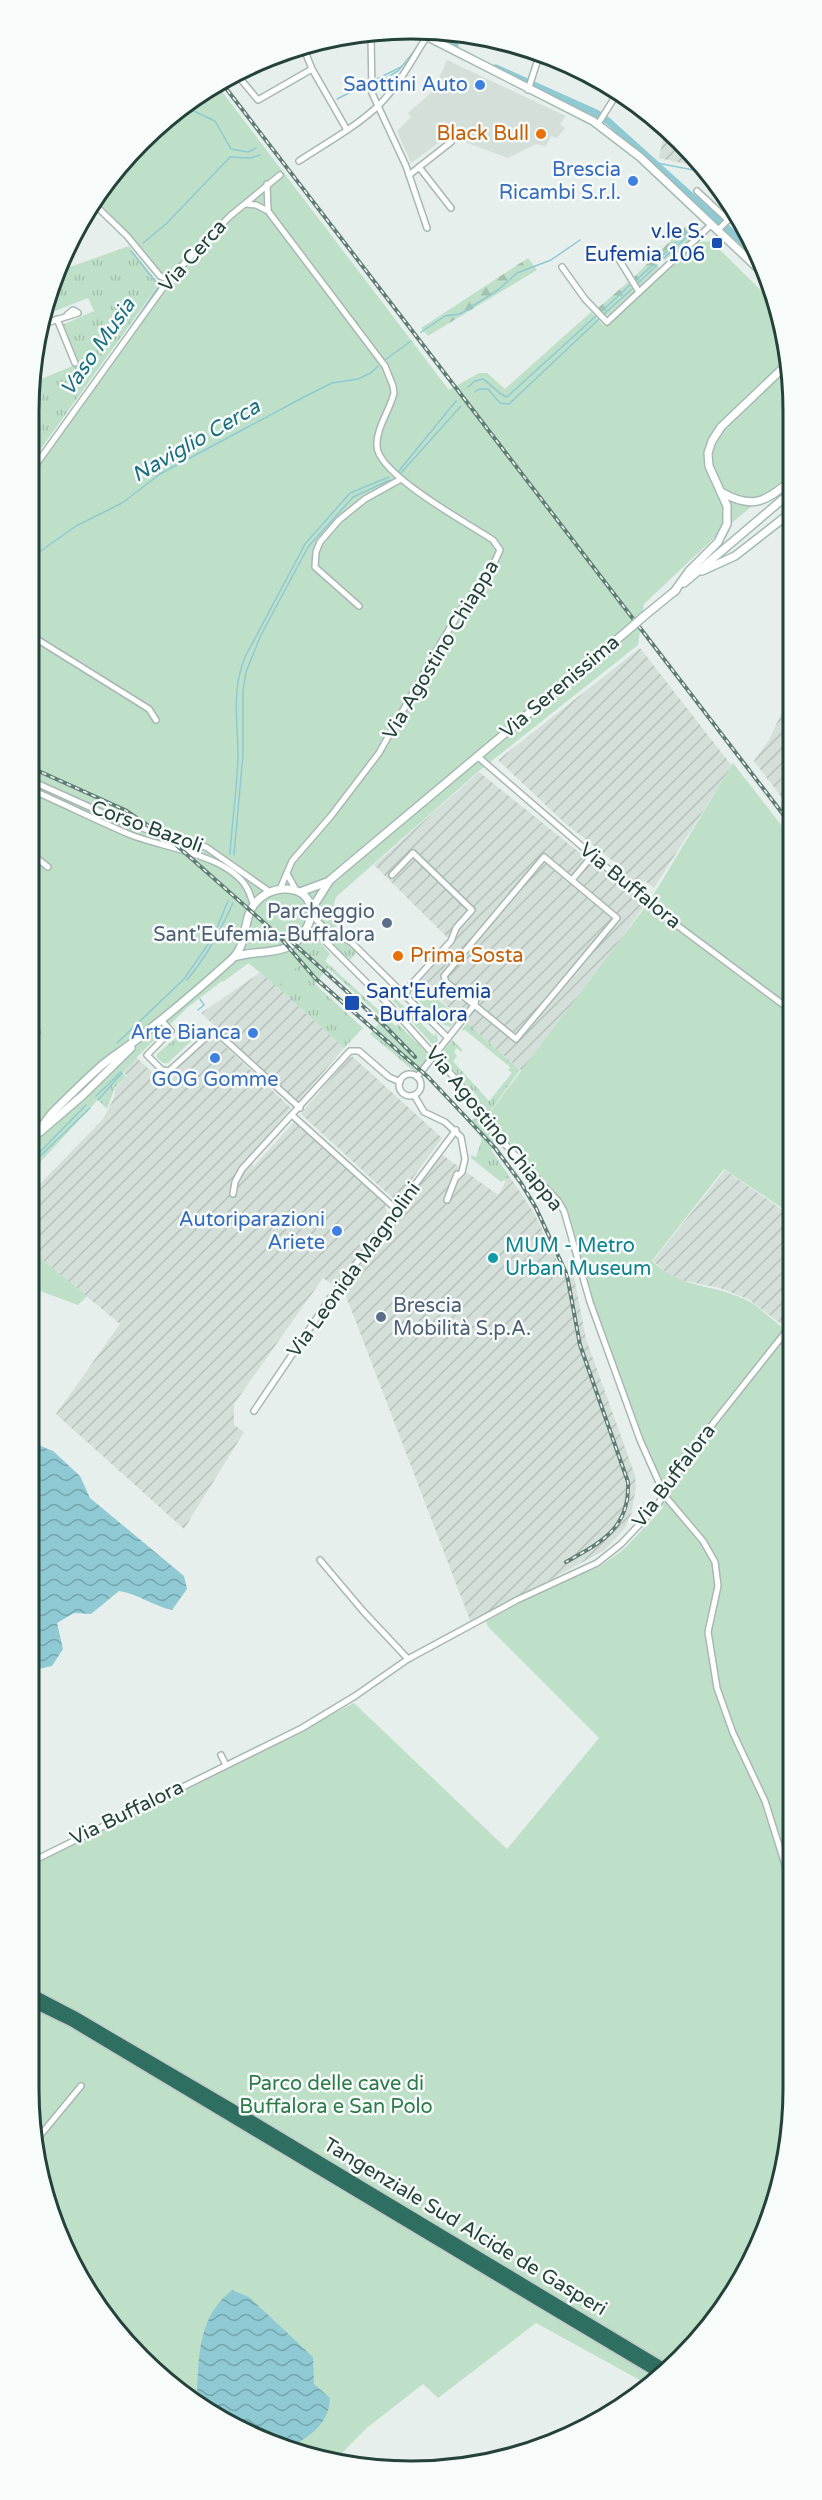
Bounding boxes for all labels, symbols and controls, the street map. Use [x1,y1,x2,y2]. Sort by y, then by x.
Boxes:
place label: Saottini Auto [343,73,468,97]
marker: Saottini Auto [473,78,487,92]
place label: Black Bull [436,122,529,146]
marker: Black Bull [534,127,548,141]
place label: Brescia Ricambi S.r.l. [499,158,621,205]
marker: Brescia Ricambi S.r.l. [626,174,640,188]
street label: Via Cerca [154,215,232,297]
place label: v.le S. Eufemia 106 [584,220,705,267]
marker: v.le S. Eufemia 106 [710,236,724,250]
water label: Vaso Musia [55,292,141,401]
water label: Naviglio Cerca [128,394,265,488]
street label: Via Agostino Chiappa [378,556,504,744]
street label: Via Serenissima [495,630,625,744]
street label: Corso Bazoli [88,796,206,858]
street label: Via Buffalora [574,838,686,934]
place label: Parcheggio Sant'Eufemia-Buffalora [153,900,375,947]
marker: Parcheggio Sant'Eufemia-Buffalora [380,916,394,930]
place label: Prima Sosta [410,944,524,968]
marker: Prima Sosta [391,949,405,963]
place label: Sant'Eufemia - Buffalora [366,980,491,1027]
marker: Sant'Eufemia - Buffalora [343,994,361,1012]
place label: Arte Bianca [131,1021,241,1045]
marker: Arte Bianca [246,1026,260,1040]
street label: Via Agostino Chiappa [420,1042,568,1216]
marker: GOG Gomme [208,1051,222,1065]
place label: GOG Gomme [151,1068,279,1092]
street label: Via Leonida Magnolini [282,1178,426,1362]
place label: Autoriparazioni Ariete [179,1208,325,1255]
marker: Autoriparazioni Ariete [330,1224,344,1238]
place label: MUM - Metro Urban Museum [505,1234,651,1281]
marker: MUM - Metro Urban Museum [486,1251,500,1265]
place label: Brescia Mobilità S.p.A. [393,1294,531,1341]
marker: Brescia Mobilità S.p.A. [374,1310,388,1324]
street label: Via Buffalora [627,1419,721,1533]
street label: Via Buffalora [66,1775,188,1851]
park label: Parco delle cave di Buffalora e San Polo [239,2072,433,2119]
street label: Tangenziale Sud Alcide de Gasperi [319,2133,611,2321]

